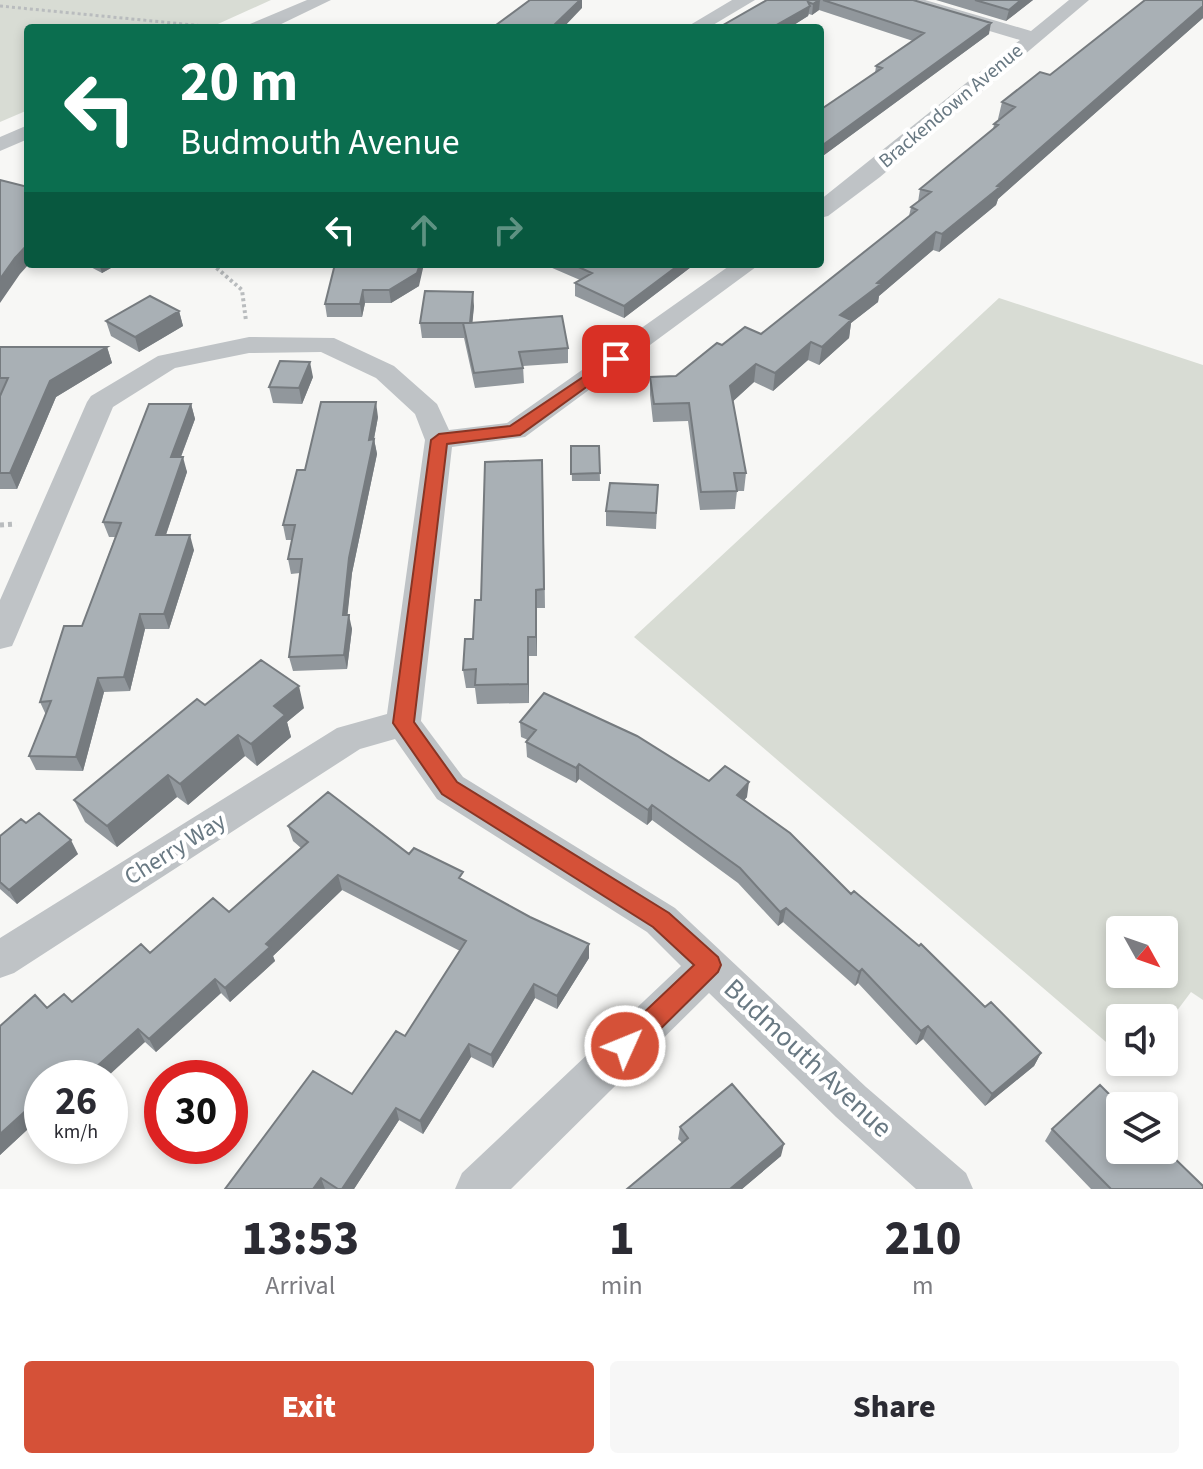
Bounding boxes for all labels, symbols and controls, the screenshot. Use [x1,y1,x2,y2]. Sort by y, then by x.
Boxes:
street label: Brackendown Avenue [873,37,1029,175]
text: 20 m [180,43,298,122]
icon: left [48,56,152,160]
text: Budmouth Avenue [180,117,460,168]
icon: left [318,208,362,252]
icon: ahead [402,208,446,252]
icon: right [486,208,530,252]
pin [582,325,650,393]
icon: arrive [594,337,638,381]
street label: Cherry Way [118,804,232,894]
north arrow [1106,916,1178,988]
map controls [1106,916,1178,1164]
street label: Budmouth Avenue [715,969,901,1147]
position arrow [583,1004,667,1088]
button: sound [1106,1004,1178,1076]
speed limit sign: 30 [144,1060,248,1164]
text: 26 [55,1073,97,1130]
button: layers [1106,1092,1178,1164]
text: km/h [54,1118,98,1146]
text: 13:53 [242,1205,359,1273]
text: 1 [609,1205,635,1273]
text: 210 [884,1205,961,1273]
text: Arrival [265,1267,335,1304]
text: min [601,1267,643,1304]
text: m [912,1267,934,1304]
button: Exit [24,1361,594,1453]
button: Share [610,1361,1179,1453]

